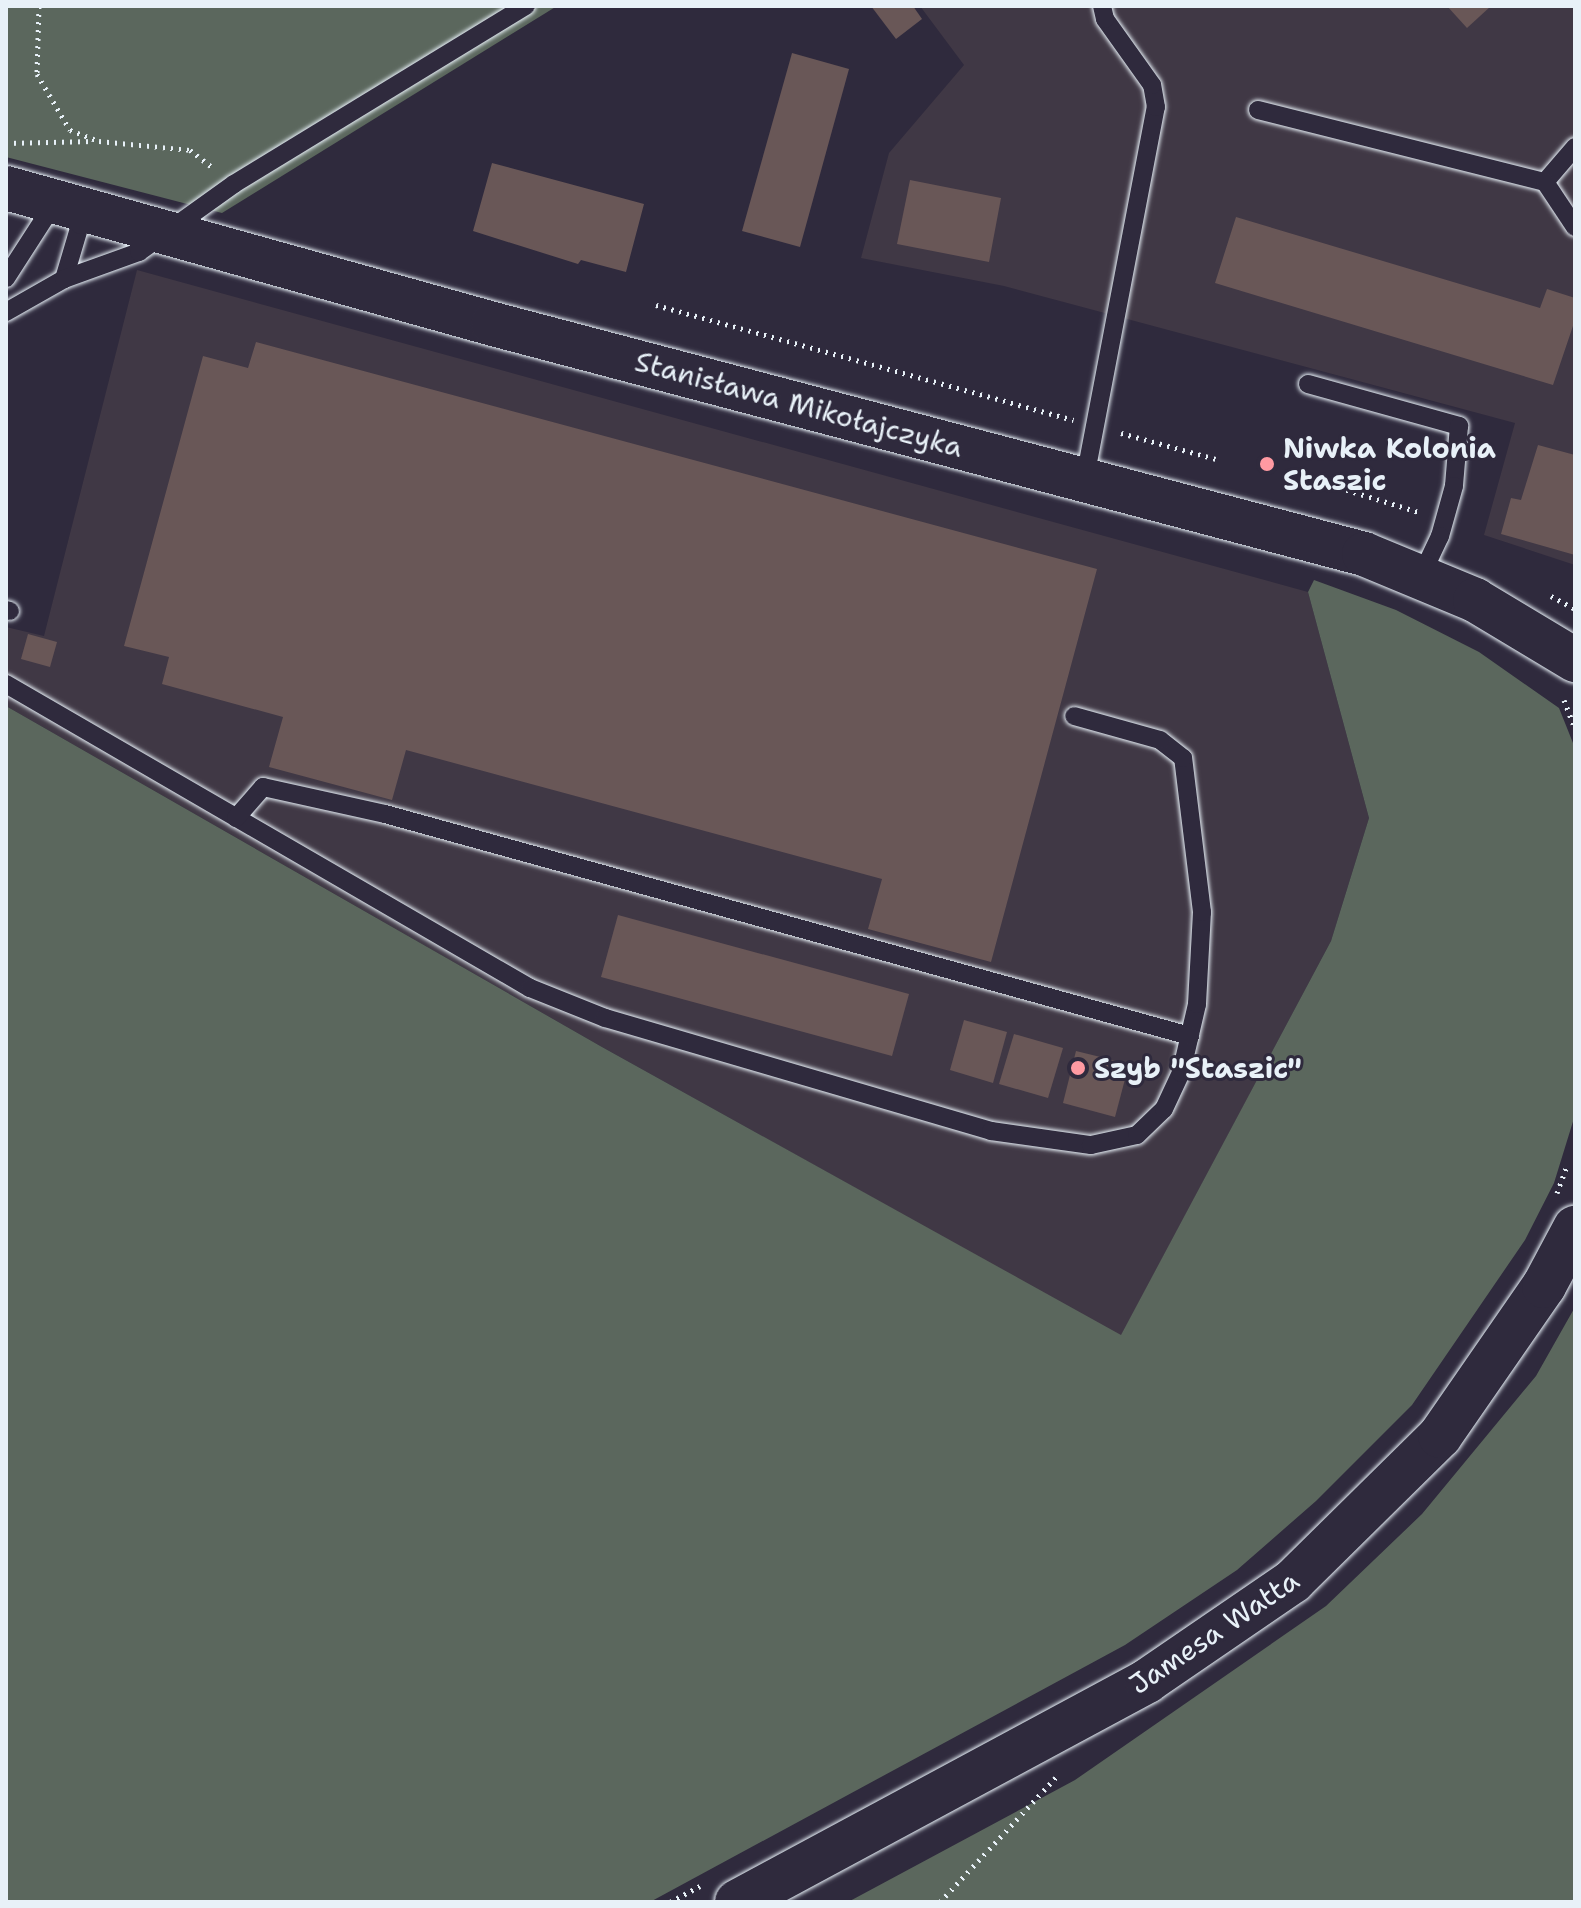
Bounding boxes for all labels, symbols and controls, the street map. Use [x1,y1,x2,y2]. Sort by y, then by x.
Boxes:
street label: Stanisława Mikołajczyka [631,344,967,464]
place label: Niwka Kolonia Staszic [1283,431,1496,497]
marker: Niwka Kolonia Staszic [1258,455,1276,473]
place label: Szyb "Staszic" [1094,1051,1302,1085]
marker: Szyb "Staszic" [1069,1059,1087,1077]
street label: Jamesa Watta [1123,1563,1305,1701]

